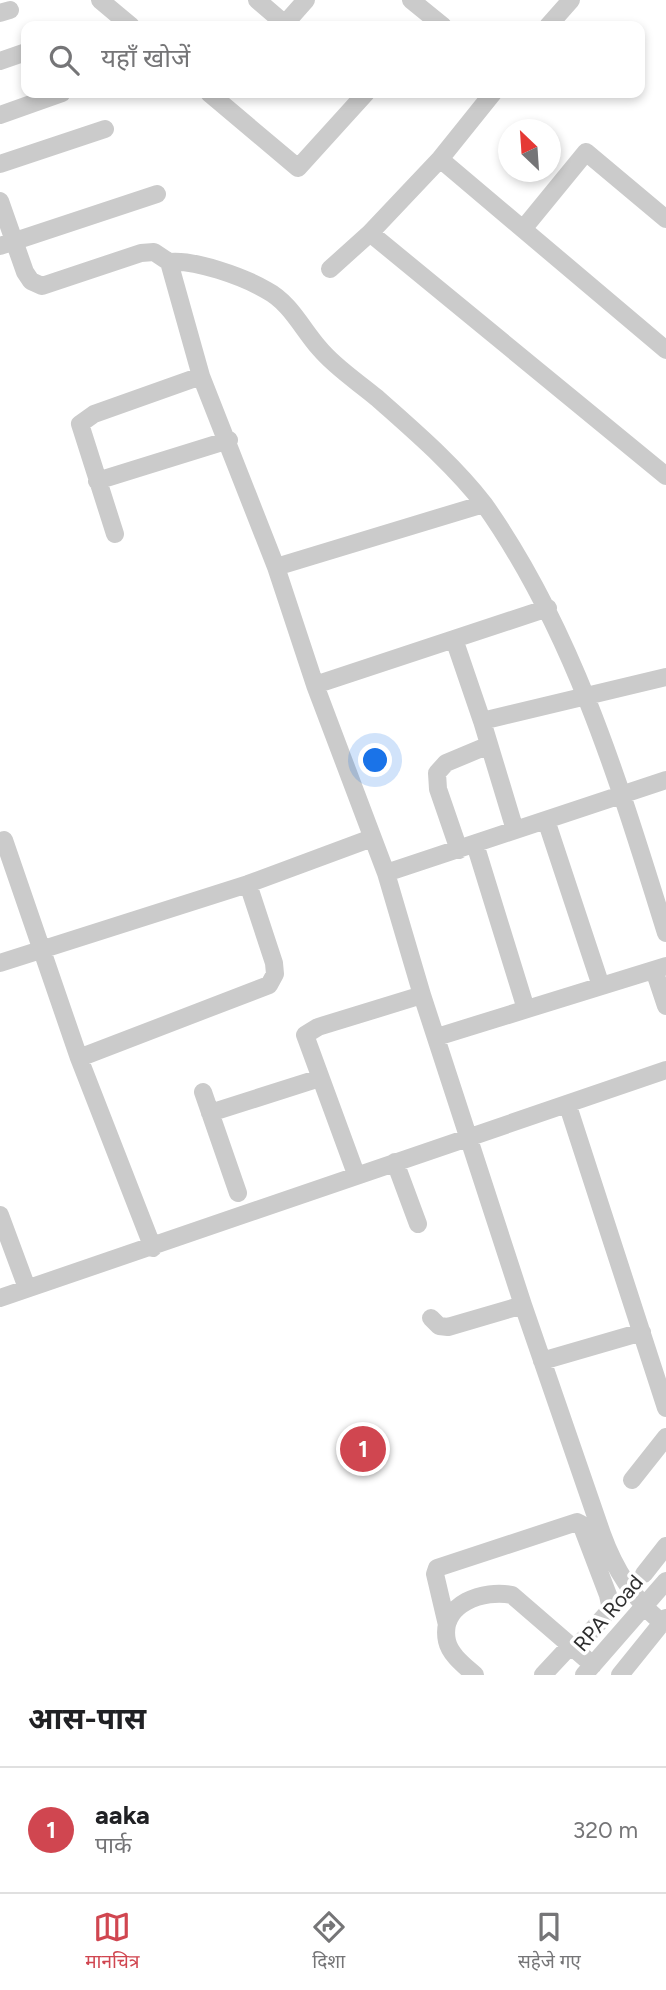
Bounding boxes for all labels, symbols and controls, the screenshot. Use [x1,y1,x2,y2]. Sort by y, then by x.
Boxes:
search box [21,21,645,98]
icon: search [45,41,83,79]
text: यहाँ खोजें [101,42,190,74]
north arrow [498,119,561,182]
your location [358,743,392,777]
pin: 1 [340,1423,386,1475]
street label: RPA Road [568,1570,648,1656]
text: आस-पास [28,1700,146,1737]
text: aaka [95,1799,150,1831]
text: 1 [46,1816,56,1844]
text: 320 m [573,1816,638,1844]
text: पार्क [95,1831,132,1859]
tab: मानचित्र [85,1908,139,1976]
tab: दिशा [310,1908,348,1976]
tab: सहेजे गए [518,1908,581,1976]

